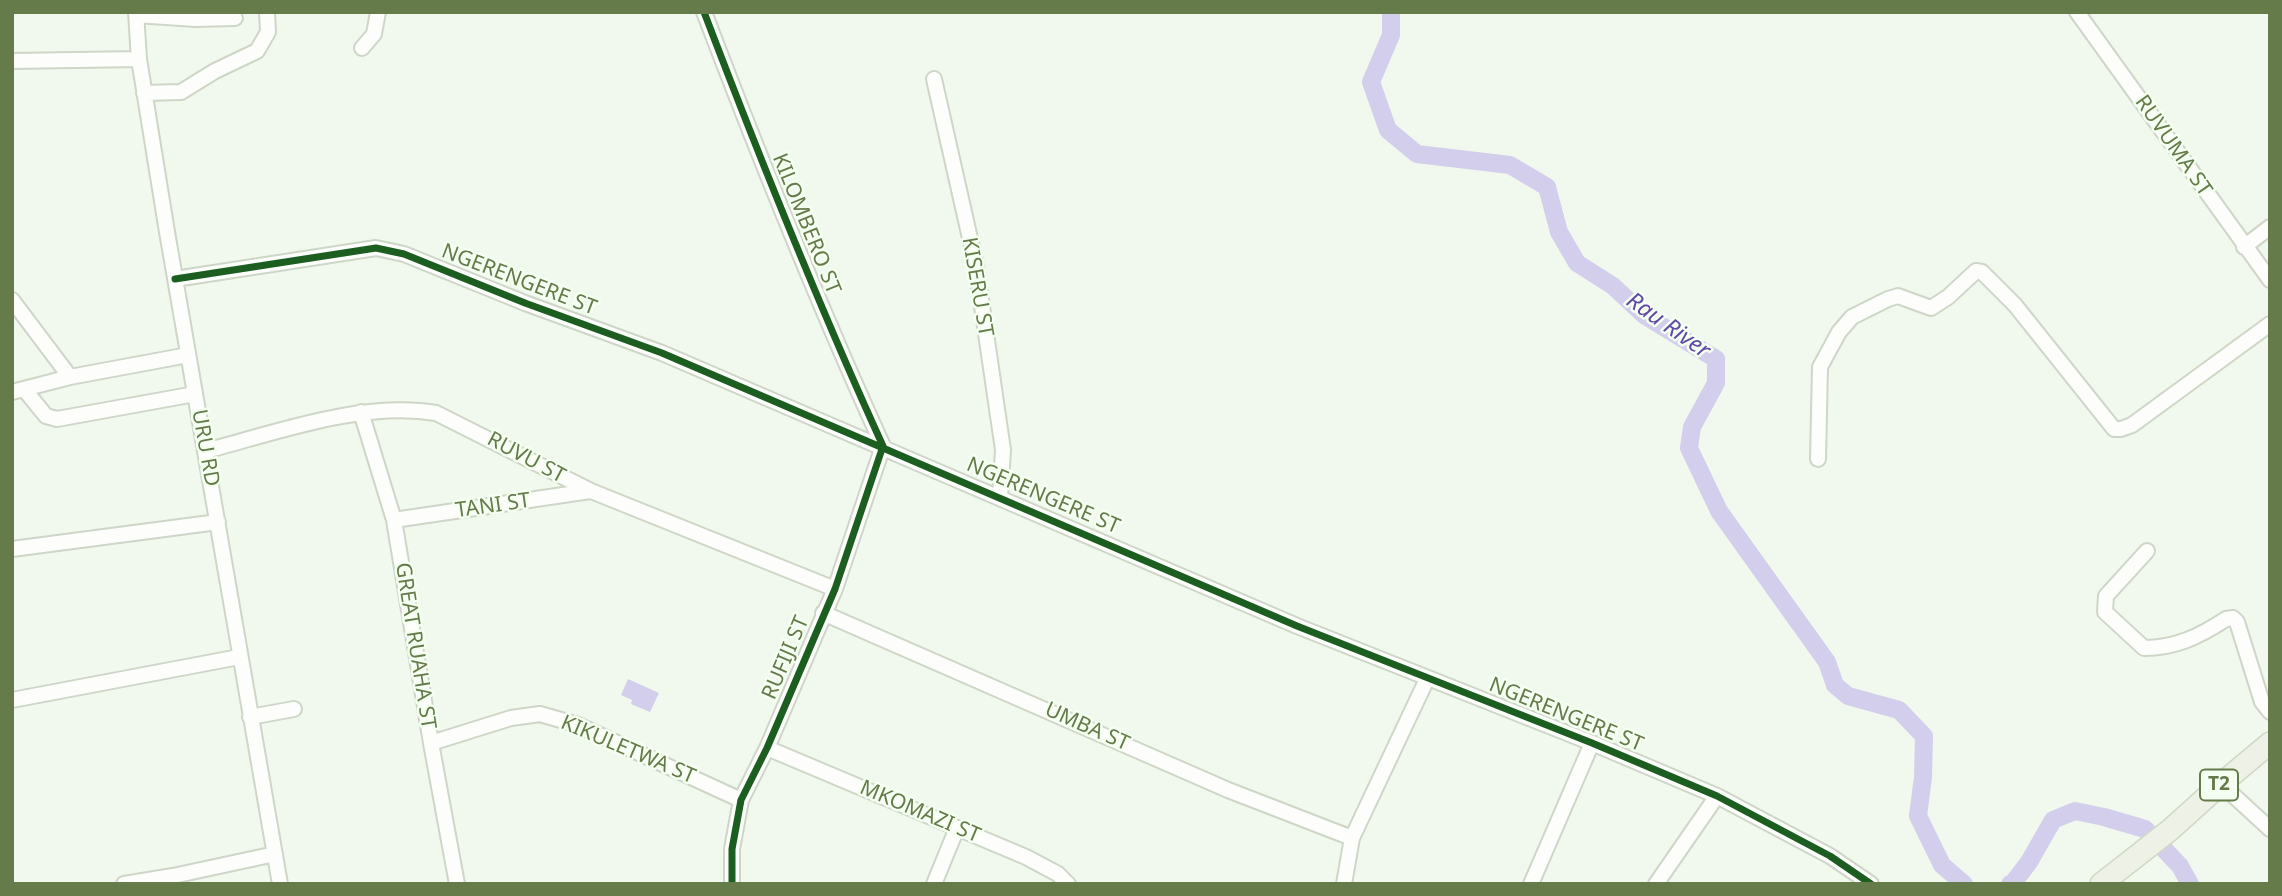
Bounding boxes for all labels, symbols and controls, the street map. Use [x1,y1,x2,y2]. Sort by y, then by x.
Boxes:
street label: RUVUMA ST [2129,91,2217,201]
street label: KILOMBERO ST [766,150,846,298]
street label: KISERU ST [956,235,998,339]
street label: NGERENGERE ST [438,239,600,321]
water label: Rau River [1621,287,1715,365]
street label: URU RD [186,408,224,488]
street label: RUVU ST [483,427,569,489]
street label: NGERENGERE ST [963,452,1123,540]
street label: TANI ST [454,488,532,524]
street label: GREAT RUAHA ST [389,561,441,731]
street label: RUFIJI ST [757,613,815,703]
street label: NGERENGERE ST [1485,673,1647,757]
street label: UMBA ST [1041,697,1133,757]
street label: KIKULETWA ST [557,710,699,790]
road number: T2 [2200,770,2238,800]
street label: MKOMAZI ST [856,775,984,849]

